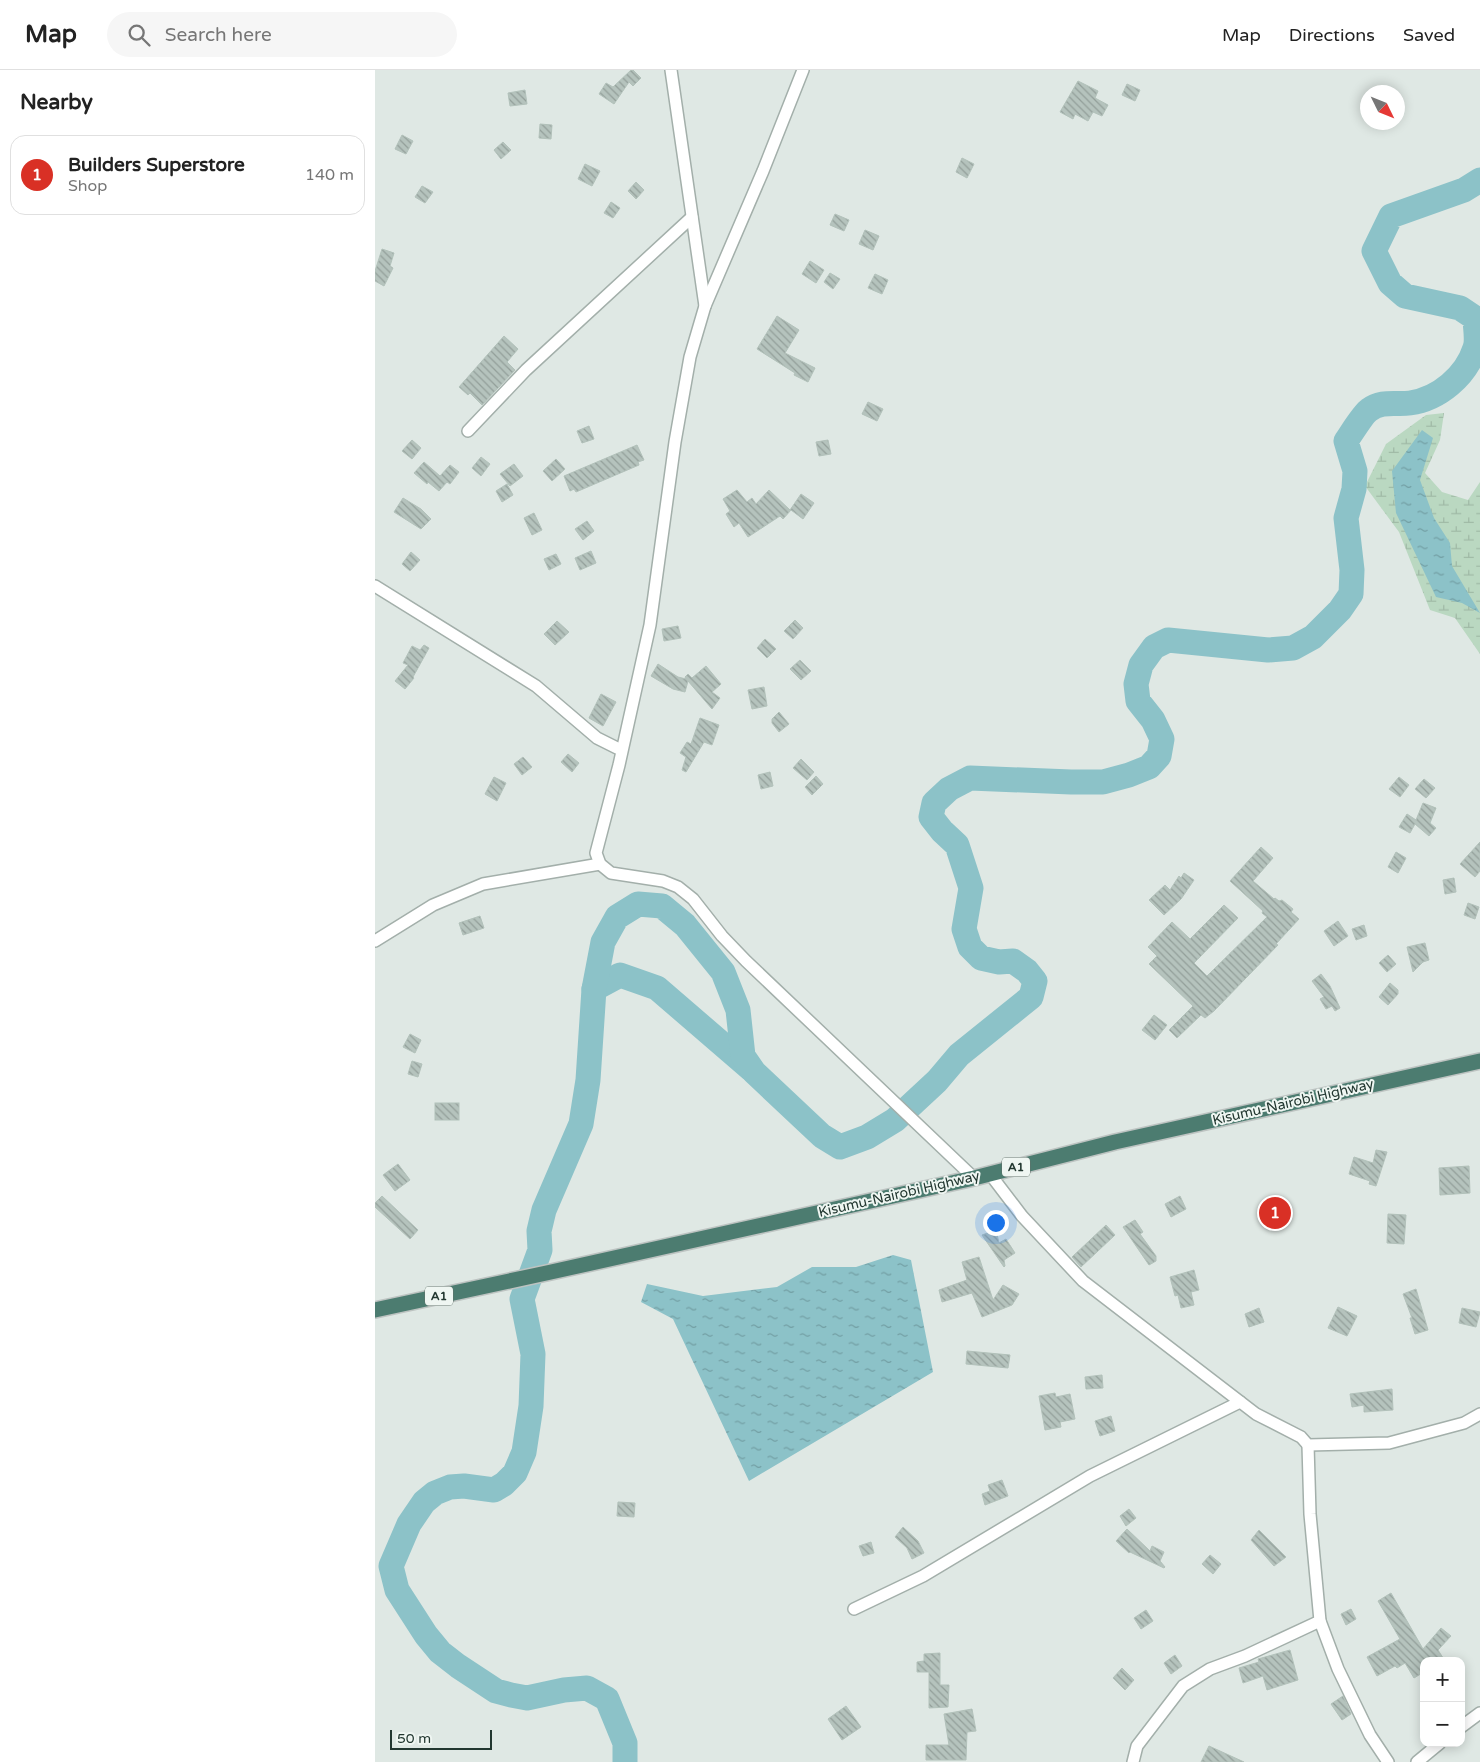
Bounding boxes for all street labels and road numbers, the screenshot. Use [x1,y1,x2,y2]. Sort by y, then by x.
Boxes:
street label: Kisumu-Nairobi Highway [1211,1075,1376,1129]
road number: A1 [1002,1158,1030,1176]
street label: Kisumu-Nairobi Highway [817,1167,982,1221]
road number: A1 [425,1286,453,1306]

